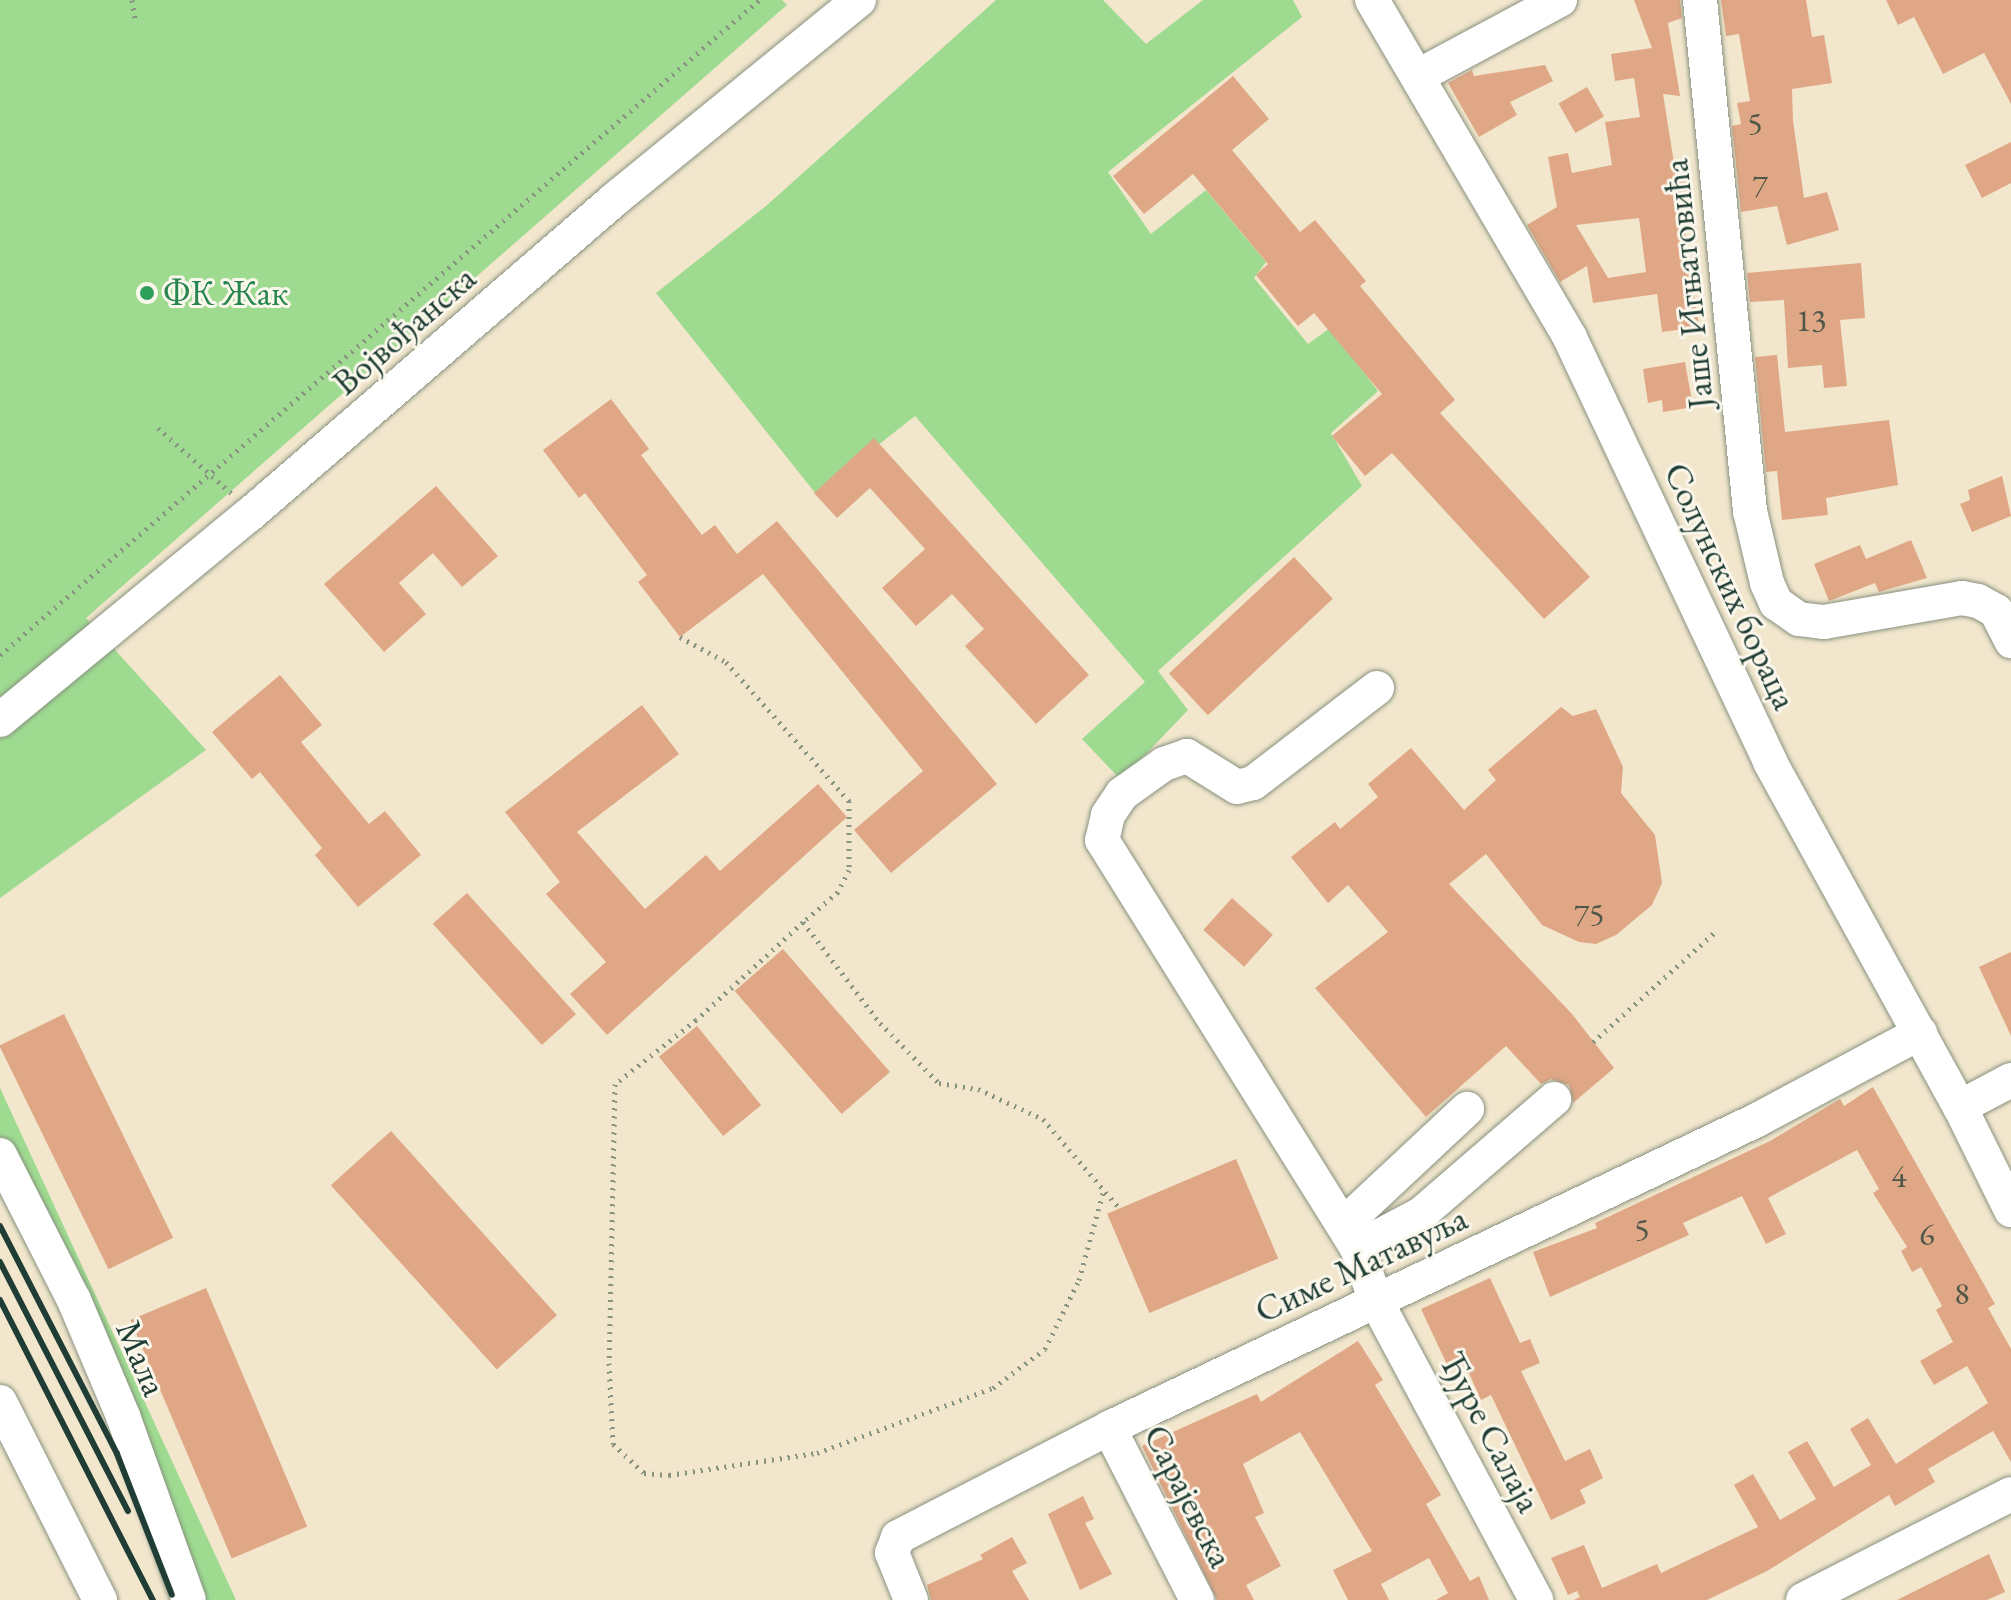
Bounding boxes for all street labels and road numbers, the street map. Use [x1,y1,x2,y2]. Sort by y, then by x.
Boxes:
street label: Јаше Игњатовића [1653,157,1723,411]
street label: Војвођанска [324,256,484,404]
street label: Солунских бораца [1655,456,1807,716]
street label: Симе Матавуља [1248,1196,1474,1332]
street label: Мала [107,1314,177,1402]
street label: Ђуре Салаја [1431,1344,1551,1520]
street label: Сарајевска [1135,1417,1243,1575]

